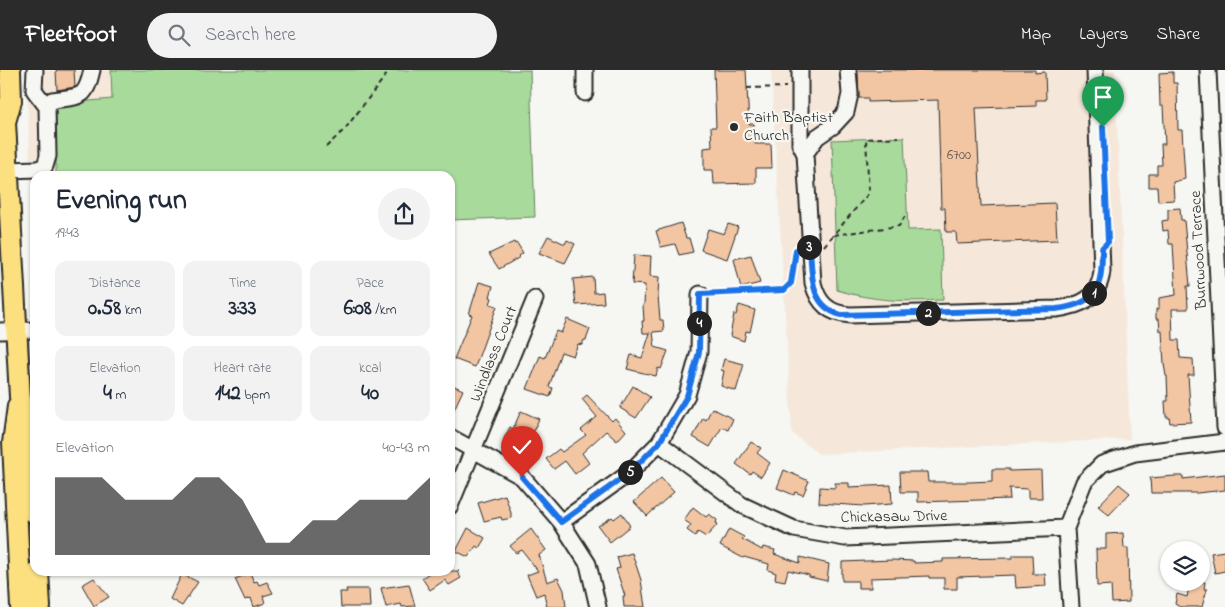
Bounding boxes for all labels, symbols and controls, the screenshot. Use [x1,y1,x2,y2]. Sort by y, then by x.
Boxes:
search box [147,13,497,58]
text: Fleetfoot [25,18,117,53]
icon: search [165,21,193,49]
text: Search here [205,22,296,49]
text: Map [1021,22,1051,48]
text: Layers [1079,22,1129,48]
text: Share [1157,22,1200,48]
pin [1082,76,1124,127]
icon: arrive [1089,83,1117,111]
place label: Faith Baptist Church [743,106,833,148]
marker: Faith Baptist Church [728,121,740,133]
house number: 6700 [947,145,971,166]
text: Evening run [55,181,187,222]
button: share [378,188,430,240]
street label: Burrwood Terrace [1184,189,1214,311]
text: 19:43 [55,221,79,245]
pin: 3 [796,234,822,260]
text: 3 [807,237,812,258]
text: Distance [89,273,141,294]
text: Time [229,273,256,294]
text: Pace [356,273,384,294]
pin: 1 [1082,280,1106,306]
text: 1 [1092,283,1097,304]
text: 0.58 [88,294,121,324]
text: 3:33 [229,294,256,324]
text: 6:08 [344,294,372,324]
text: km [121,300,142,321]
text: /km [372,300,397,321]
pin: 2 [916,300,940,326]
street label: Windlass Court [464,302,524,405]
text: 2 [925,303,932,324]
pin: 4 [686,310,712,336]
text: 4 [697,313,702,334]
text: Elevation [89,358,141,379]
text: Heart rate [214,358,271,379]
text: kcal [359,358,381,379]
text: 4 [103,379,112,409]
text: 142 [215,379,241,409]
text: 40 [361,379,379,409]
text: m [112,385,126,406]
text: bpm [241,385,270,406]
pin [501,426,543,477]
icon: check [508,433,536,461]
text: Elevation [55,436,114,460]
text: 40–43 m [382,436,430,460]
pin: 5 [618,460,642,484]
text: 5 [626,462,635,483]
street label: Chickasaw Drive [840,504,948,530]
map controls [1160,541,1210,591]
button: layers [1160,541,1210,591]

